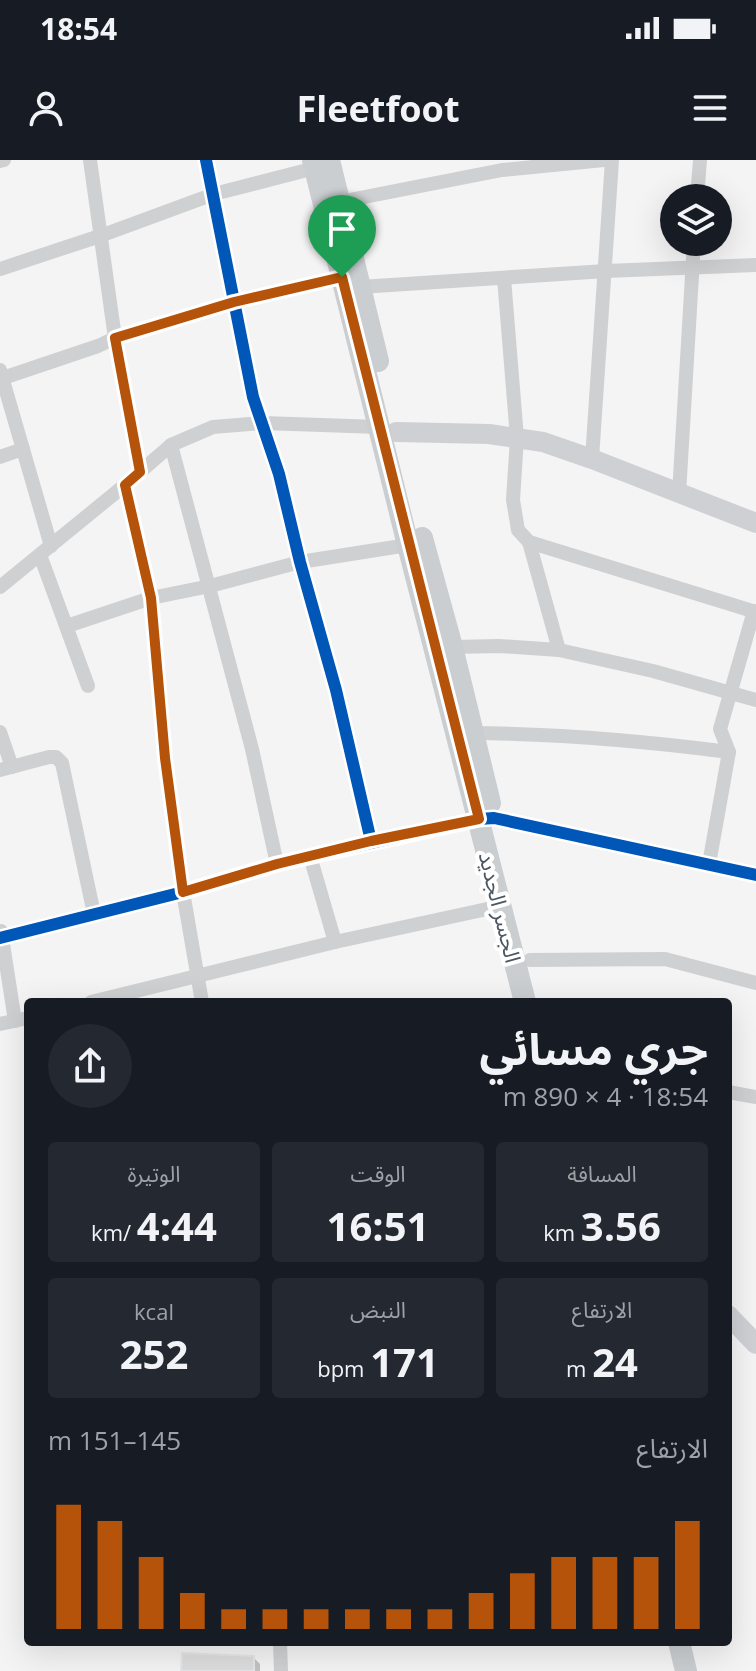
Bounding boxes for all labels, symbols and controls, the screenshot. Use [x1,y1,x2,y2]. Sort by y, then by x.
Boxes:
text: 18:54 [40,8,117,49]
text: Fleetfoot [296,84,460,133]
icon: person [24,86,68,130]
icon: menu [688,86,732,130]
map controls [660,184,732,256]
button: layers [660,184,732,256]
pin [308,195,376,277]
icon: arrive [320,207,364,251]
street label: الجسر الجديد [473,849,529,965]
text: جري مسائي [479,1018,708,1078]
button: share [48,1024,132,1108]
text: 18:54 · 4 × 890 m [503,1078,708,1114]
text: الوتيرة [128,1158,180,1188]
text: الوقت [350,1158,406,1188]
text: المسافة [567,1158,637,1188]
text: 4:44 [137,1198,217,1253]
text: 16:51 [327,1198,429,1253]
text: 3.56 [581,1198,661,1253]
text: /km [91,1217,137,1247]
text: km [543,1217,581,1247]
text: النبض [350,1294,406,1324]
text: الارتفاع [572,1294,632,1324]
text: kcal [134,1296,174,1326]
text: 252 [120,1326,188,1381]
text: 171 [370,1334,439,1389]
text: 24 [592,1334,638,1389]
text: bpm [317,1353,370,1383]
text: m [566,1353,592,1383]
text: 145–151 m [48,1422,181,1458]
text: الارتفاع [637,1430,708,1466]

